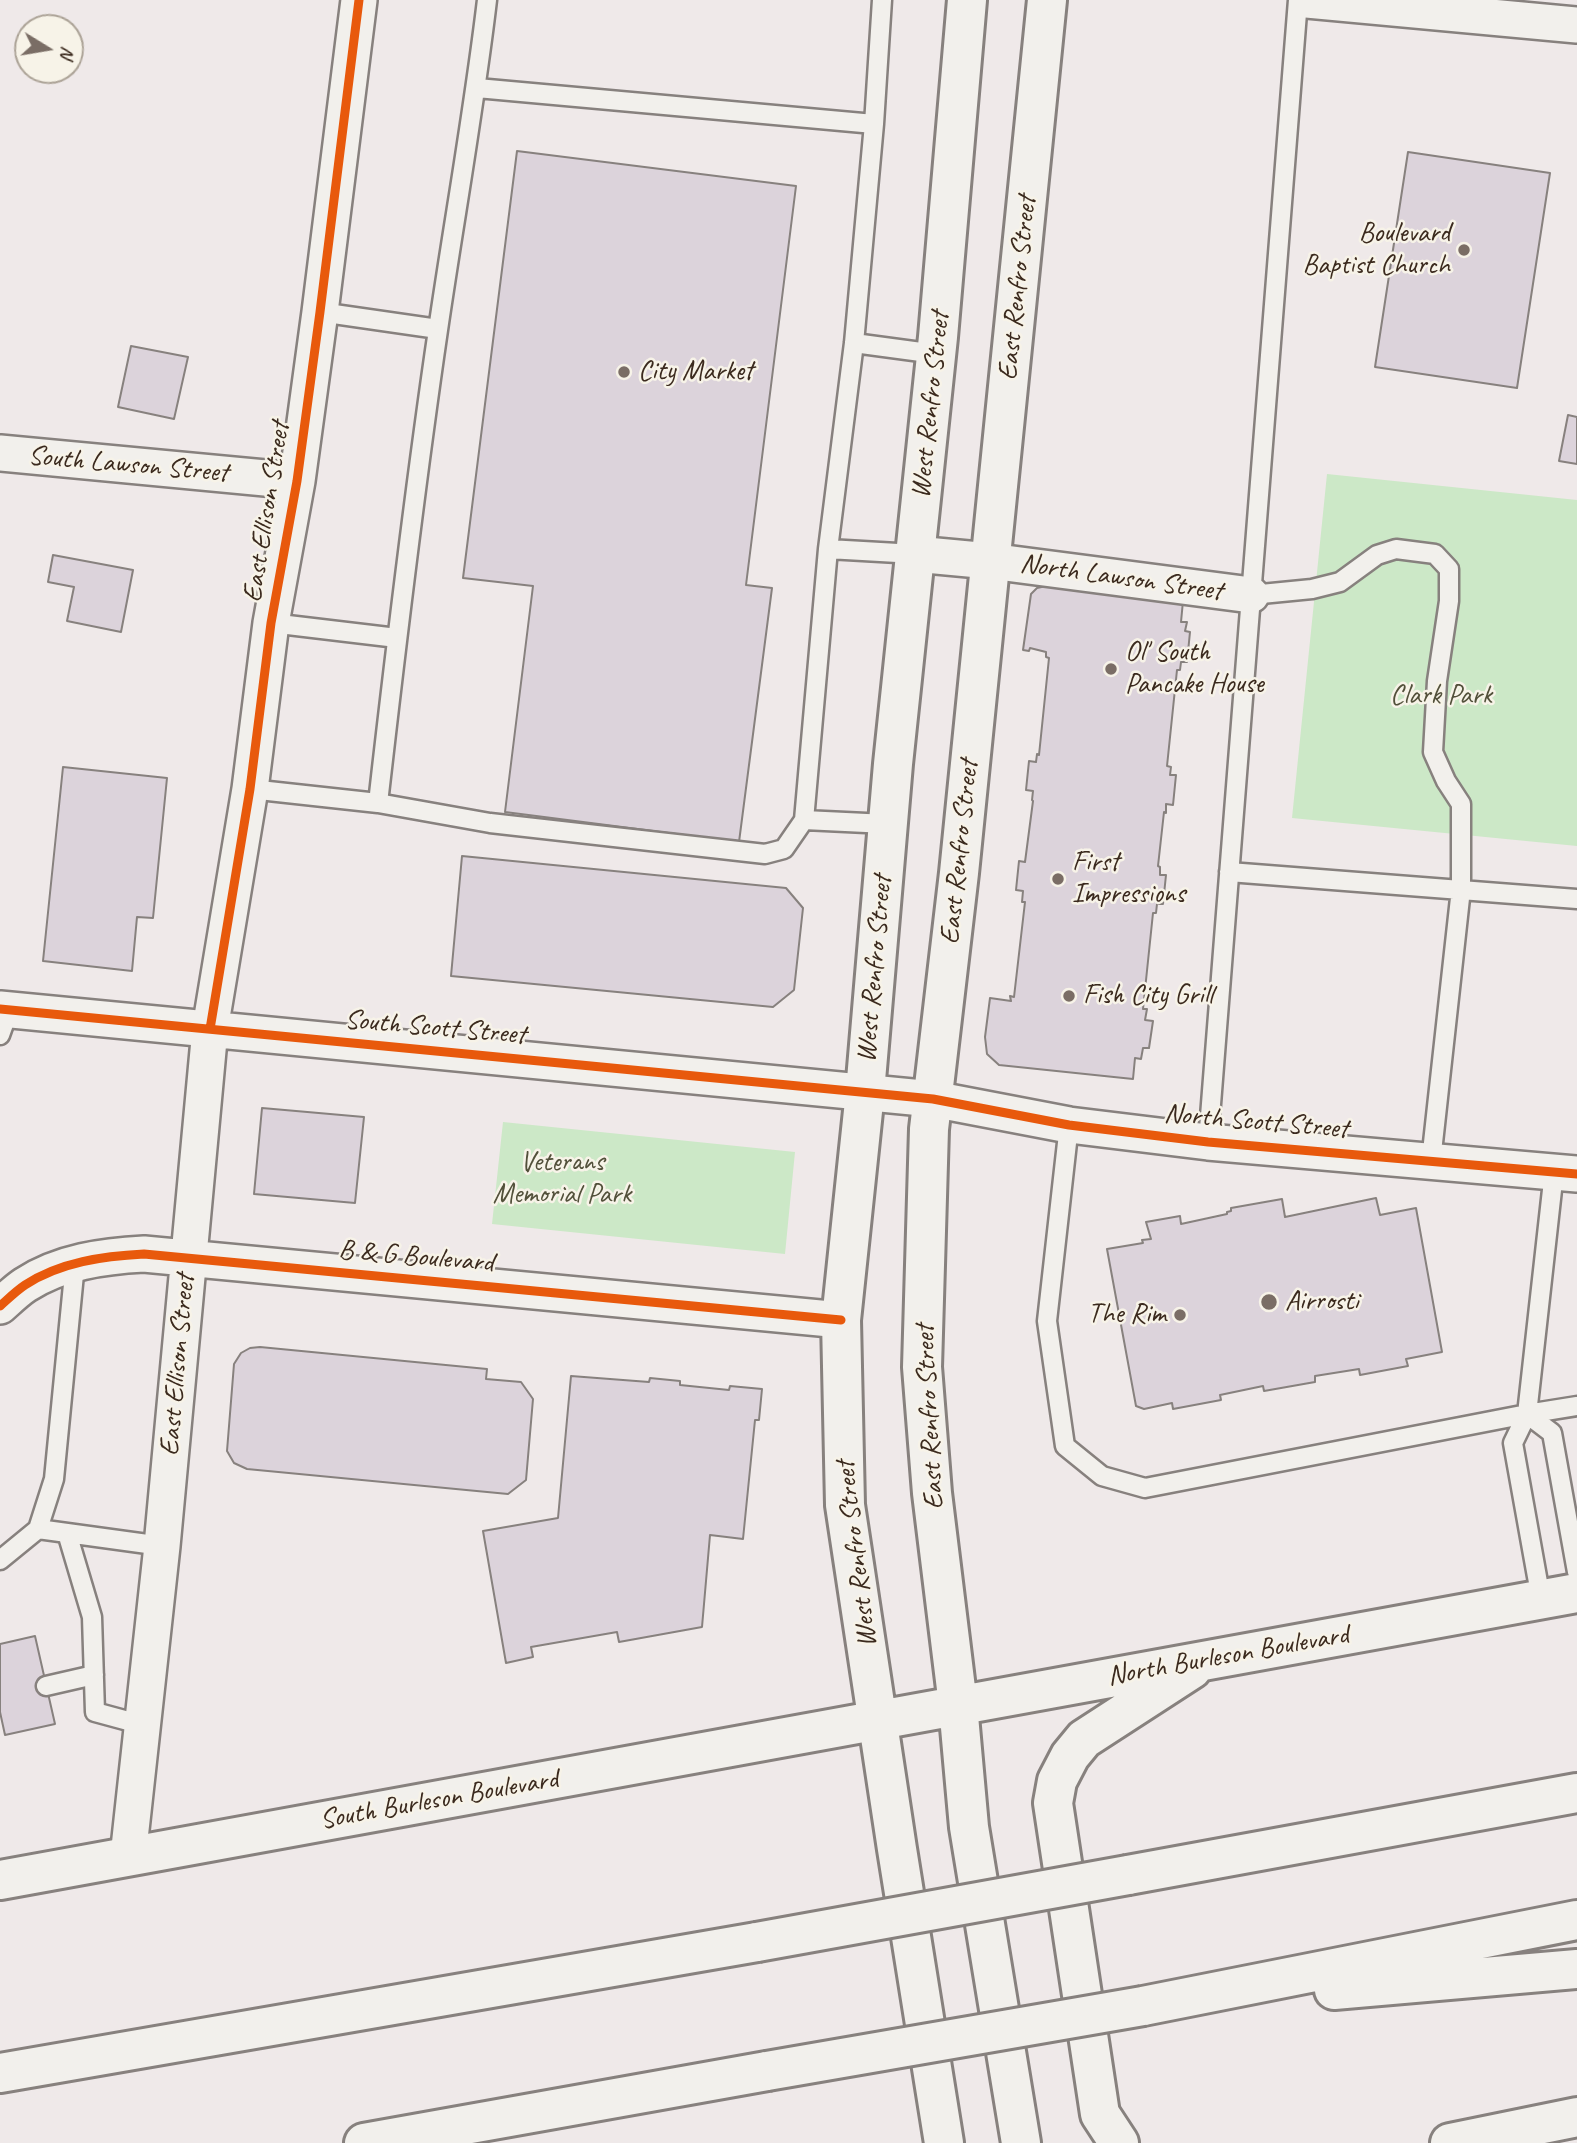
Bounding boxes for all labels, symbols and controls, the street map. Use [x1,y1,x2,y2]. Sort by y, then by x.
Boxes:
north arrow [14,14,84,84]
text: N [55,45,81,61]
street label: East Renfro Street [992,194,1044,382]
place label: Boulevard Baptist Church [1302,217,1450,283]
marker: Boulevard Baptist Church [1456,242,1472,258]
street label: West Renfro Street [904,310,958,500]
place label: City Market [638,355,753,389]
marker: City Market [616,364,632,380]
street label: East Ellison Street [236,420,298,604]
street label: South Lawson Street [27,440,229,490]
street label: North Lawson Street [1018,547,1224,609]
place label: Ol' South Pancake House [1125,636,1264,702]
marker: Ol' South Pancake House [1103,661,1119,677]
park label: Clark Park [1390,679,1492,713]
street label: East Renfro Street [934,758,986,946]
place label: First Impressions [1072,846,1185,912]
marker: First Impressions [1050,871,1066,887]
street label: West Renfro Street [850,874,900,1064]
place label: Fish City Grill [1083,979,1213,1013]
marker: Fish City Grill [1061,988,1077,1004]
street label: South Scott Street [343,1003,527,1053]
street label: North Scott Street [1163,1097,1349,1147]
park label: Veterans Memorial Park [493,1146,631,1212]
street label: B & G Boulevard [337,1233,495,1281]
street label: East Ellison Street [153,1273,203,1457]
place label: Airrosti [1285,1285,1358,1319]
marker: Airrosti [1259,1292,1279,1312]
place label: The Rim [1088,1298,1166,1332]
marker: The Rim [1172,1307,1188,1323]
street label: East Renfro Street [908,1324,952,1510]
street label: West Renfro Street [829,1459,885,1649]
street label: North Burleson Boulevard [1105,1618,1351,1694]
street label: South Burleson Boulevard [317,1763,561,1837]

